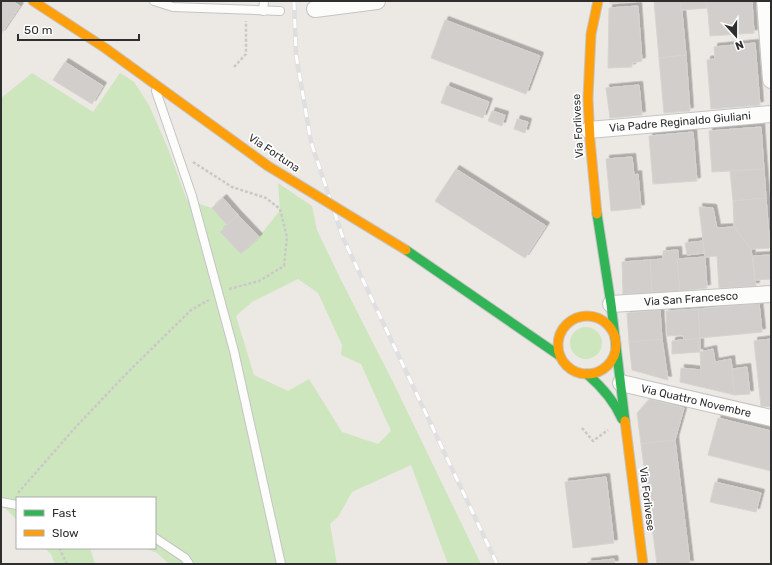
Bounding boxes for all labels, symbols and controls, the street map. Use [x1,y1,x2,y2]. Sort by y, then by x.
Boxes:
scale bar [18,16,139,42]
north arrow [716,16,756,56]
text: 50 m [24,23,52,37]
text: N [733,37,745,52]
street label: Via Forlivese [570,93,586,159]
street label: Via Padre Reginaldo Giuliani [609,109,751,135]
street label: Via Fortuna [246,131,302,175]
street label: Via San Francesco [644,289,738,309]
street label: Via Quattro Novembre [640,382,752,420]
street label: Via Forlivese [637,466,657,532]
legend [16,497,156,549]
text: Fast [52,506,76,520]
text: Slow [52,526,79,540]

